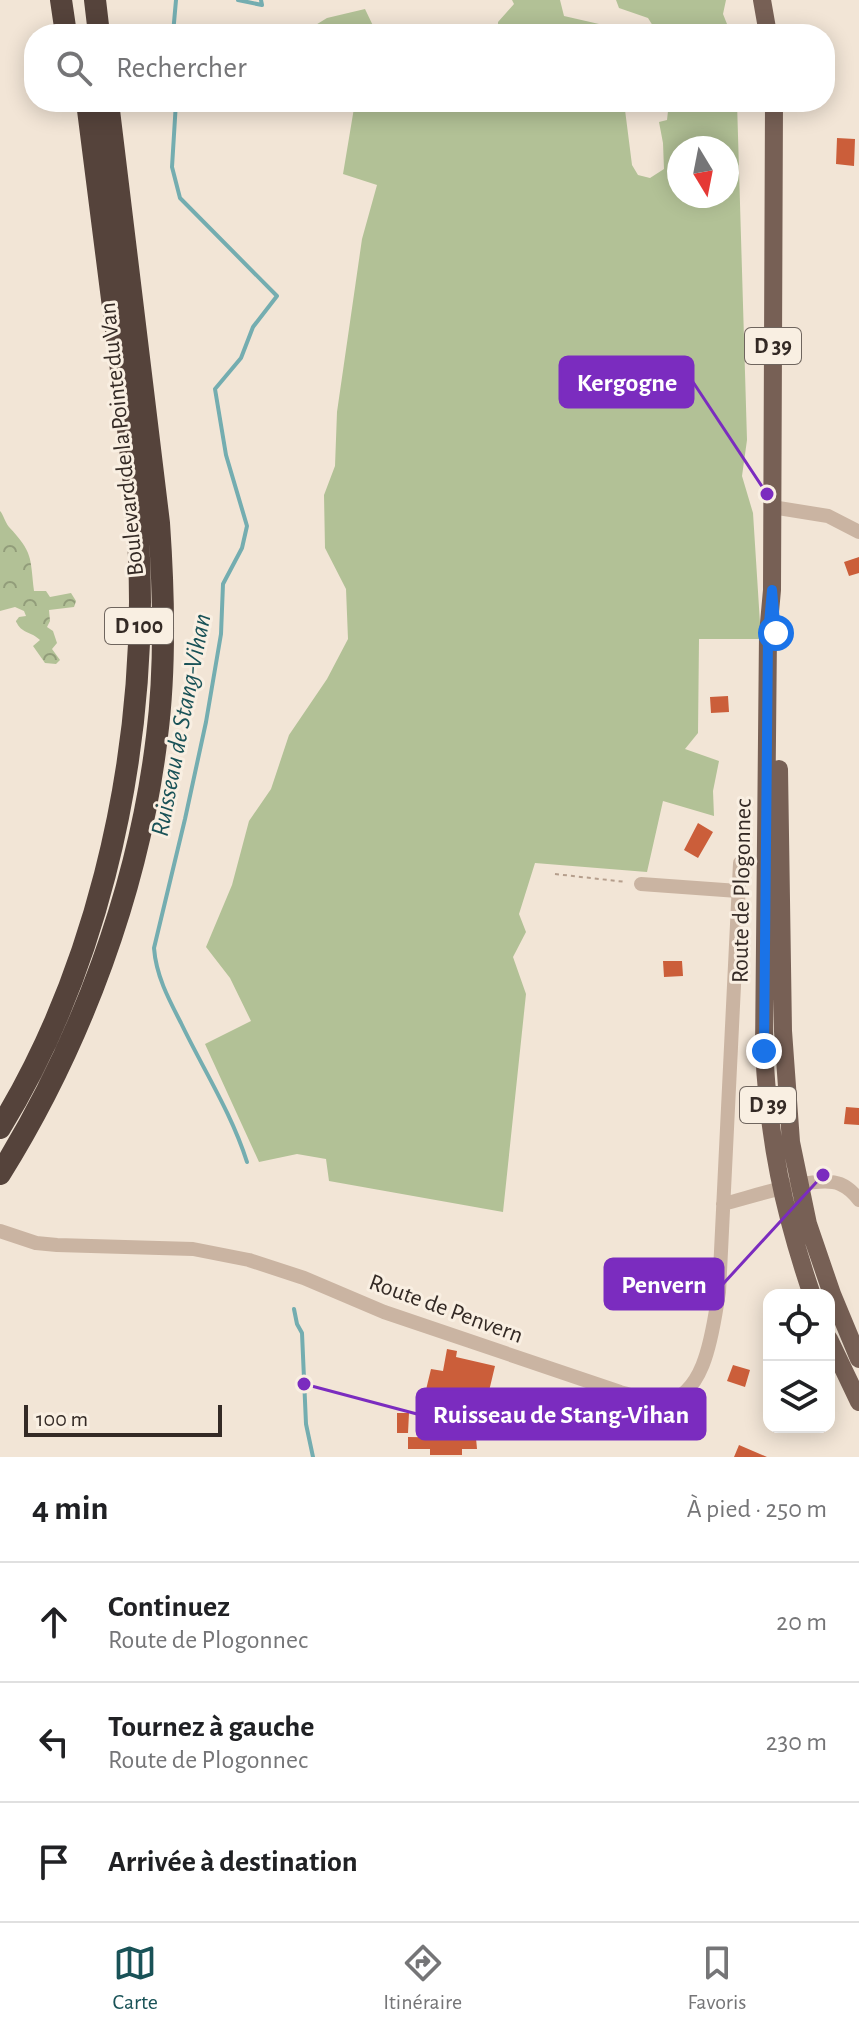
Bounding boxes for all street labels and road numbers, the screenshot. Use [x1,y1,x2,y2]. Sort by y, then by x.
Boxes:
street label: Boulevard de la Pointe du Van [96,301,148,577]
road number: D 39 [745,328,801,364]
road number: D 100 [105,608,173,644]
street label: Route de Plogonnec [728,799,756,983]
road number: D 39 [740,1087,796,1123]
street label: Route de Penvern [366,1270,526,1348]

